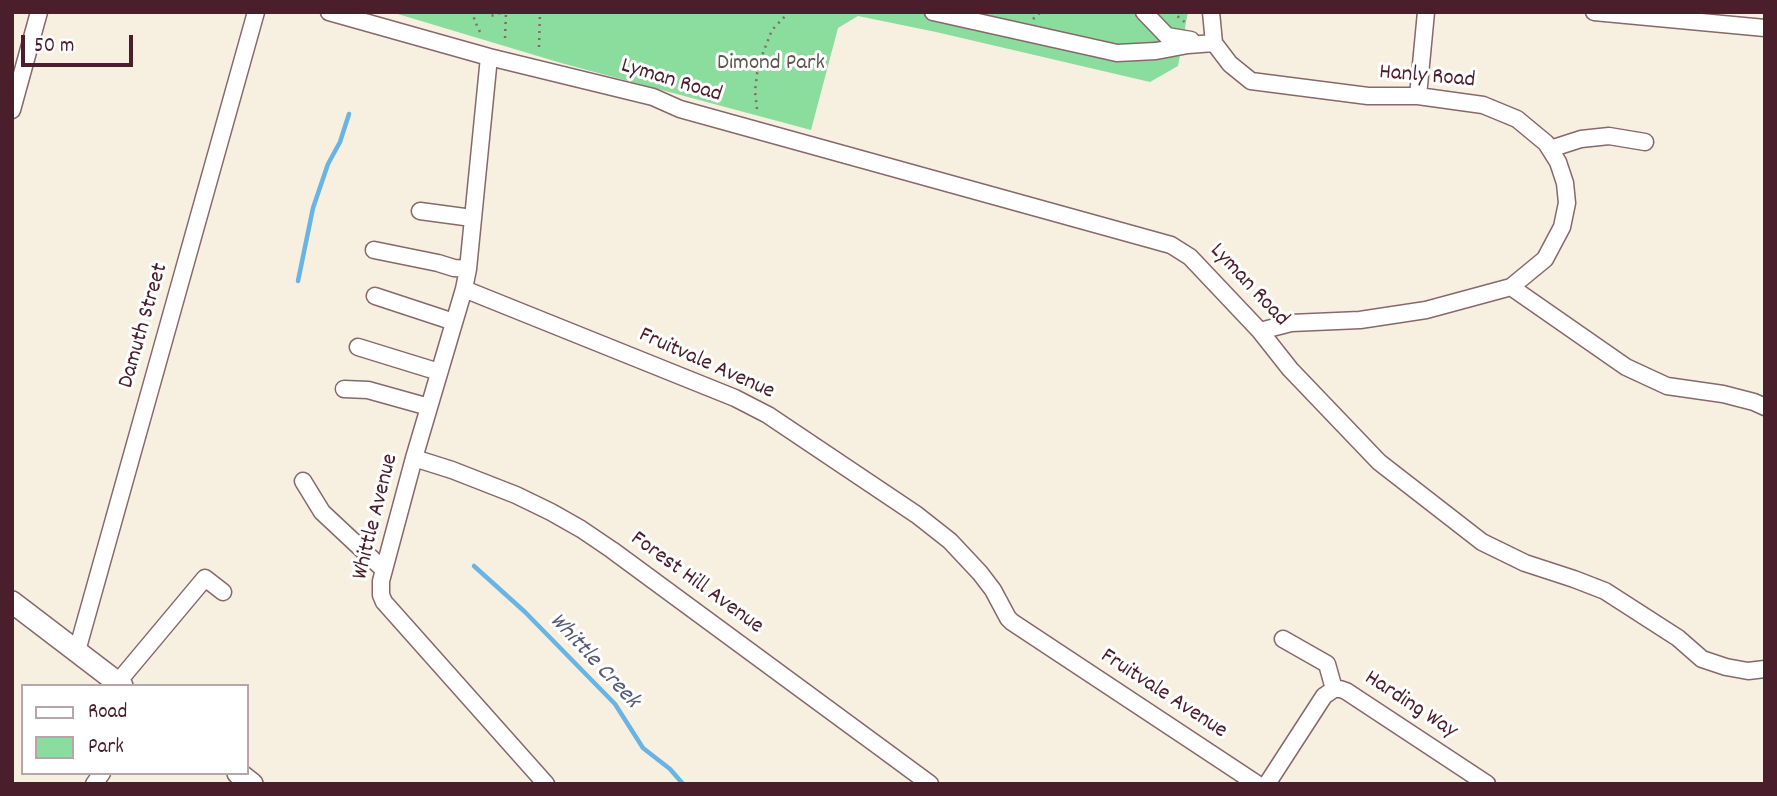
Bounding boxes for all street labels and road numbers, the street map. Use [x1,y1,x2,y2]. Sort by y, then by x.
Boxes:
street label: Lyman Road [617,54,725,110]
street label: Hanly Road [1378,60,1476,96]
street label: Lyman Road [1202,238,1294,334]
street label: Damuth Street [114,260,176,392]
street label: Fruitvale Avenue [634,323,778,407]
street label: Whittle Avenue [348,451,406,583]
street label: Forest Hill Avenue [624,526,768,642]
street label: Fruitvale Avenue [1094,644,1232,746]
street label: Harding Way [1358,666,1462,746]

